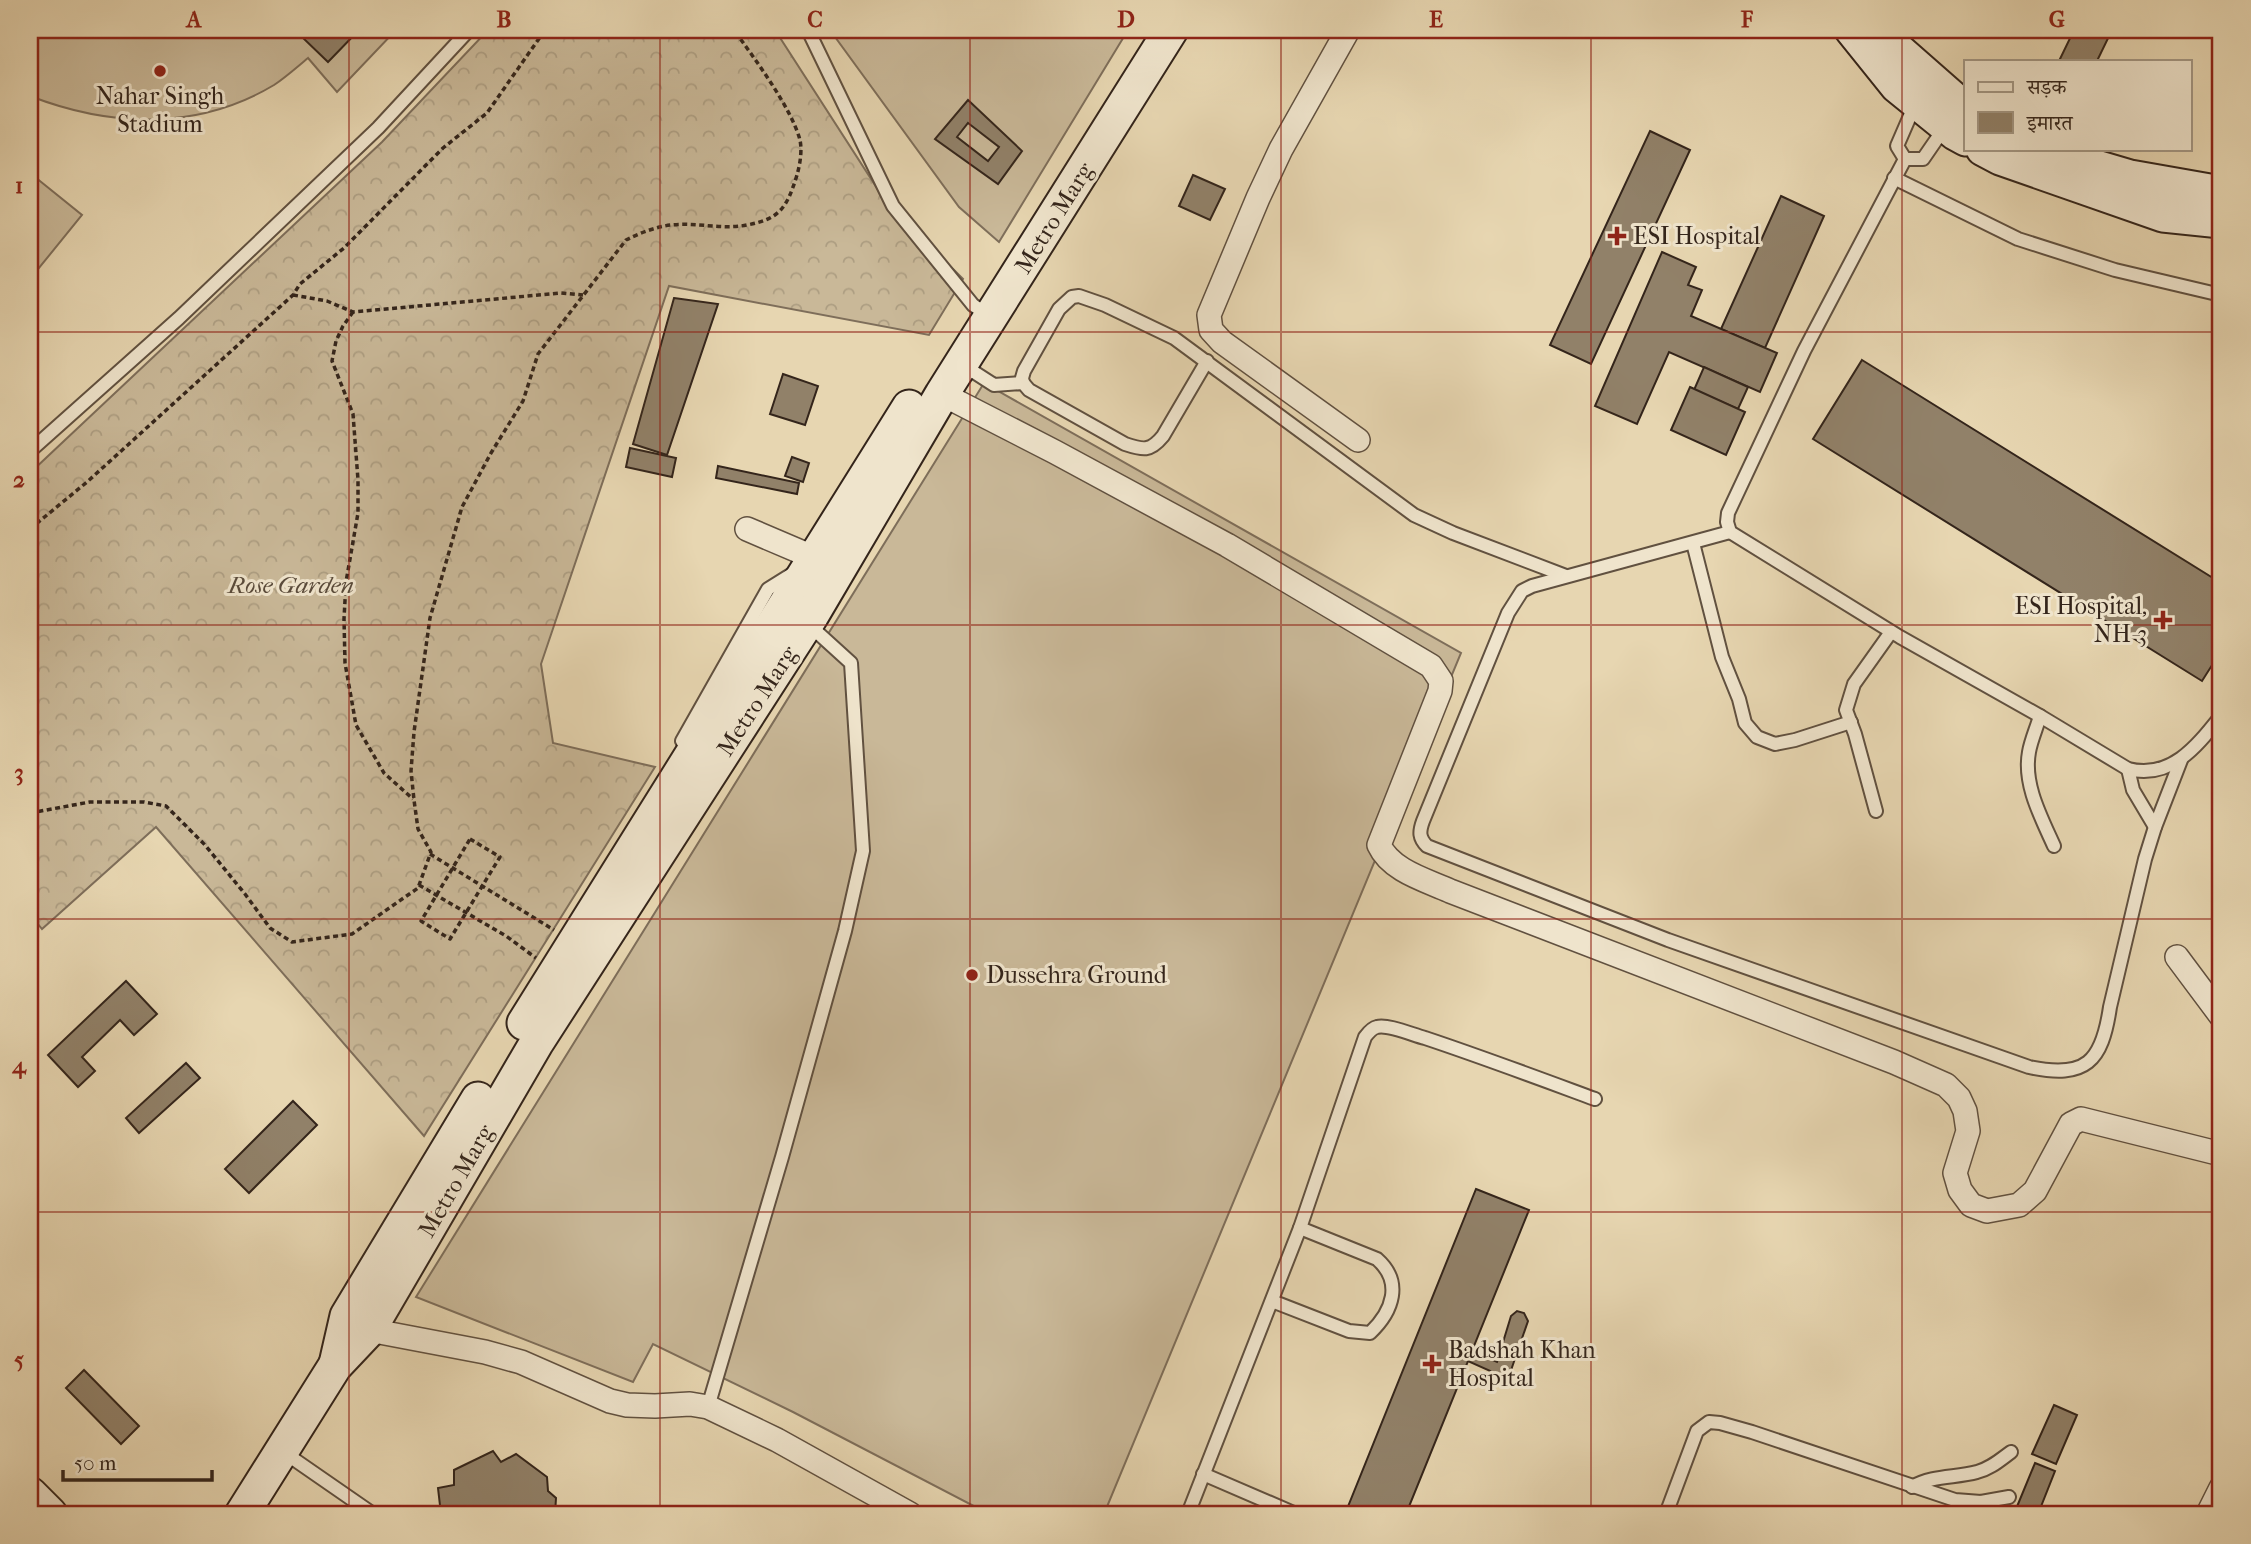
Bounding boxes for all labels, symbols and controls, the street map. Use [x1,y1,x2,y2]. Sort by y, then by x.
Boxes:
text: A [185,6,203,33]
text: B [497,6,512,33]
text: C [807,6,823,33]
text: D [1117,6,1135,33]
text: E [1429,6,1443,33]
text: F [1740,6,1754,33]
text: G [2049,6,2065,33]
legend [1964,60,2192,150]
marker: Nahar Singh Stadium [152,63,168,79]
text: सड़क [2026,75,2067,99]
place label: Nahar Singh Stadium [96,82,225,138]
text: इमारत [2026,111,2074,135]
street label: Metro Marg [1009,156,1100,279]
text: 1 [15,172,23,199]
place label: ESI Hospital [1633,222,1761,250]
marker: ESI Hospital [1607,226,1627,246]
text: 2 [13,466,25,493]
park label: Rose Garden [226,571,354,599]
place label: ESI Hospital, NH-3 [2015,592,2147,648]
marker: ESI Hospital, NH-3 [2153,610,2173,630]
street label: Metro Marg [711,640,804,761]
text: 3 [14,759,24,786]
place label: Dussehra Ground [986,961,1168,989]
marker: Dussehra Ground [964,967,980,983]
text: 4 [11,1052,27,1079]
street label: Metro Marg [413,1119,500,1242]
place label: Badshah Khan Hospital [1448,1336,1596,1392]
text: 5 [14,1346,24,1373]
marker: Badshah Khan Hospital [1422,1354,1442,1374]
scale bar [63,1439,212,1483]
text: 50 m [74,1451,117,1475]

